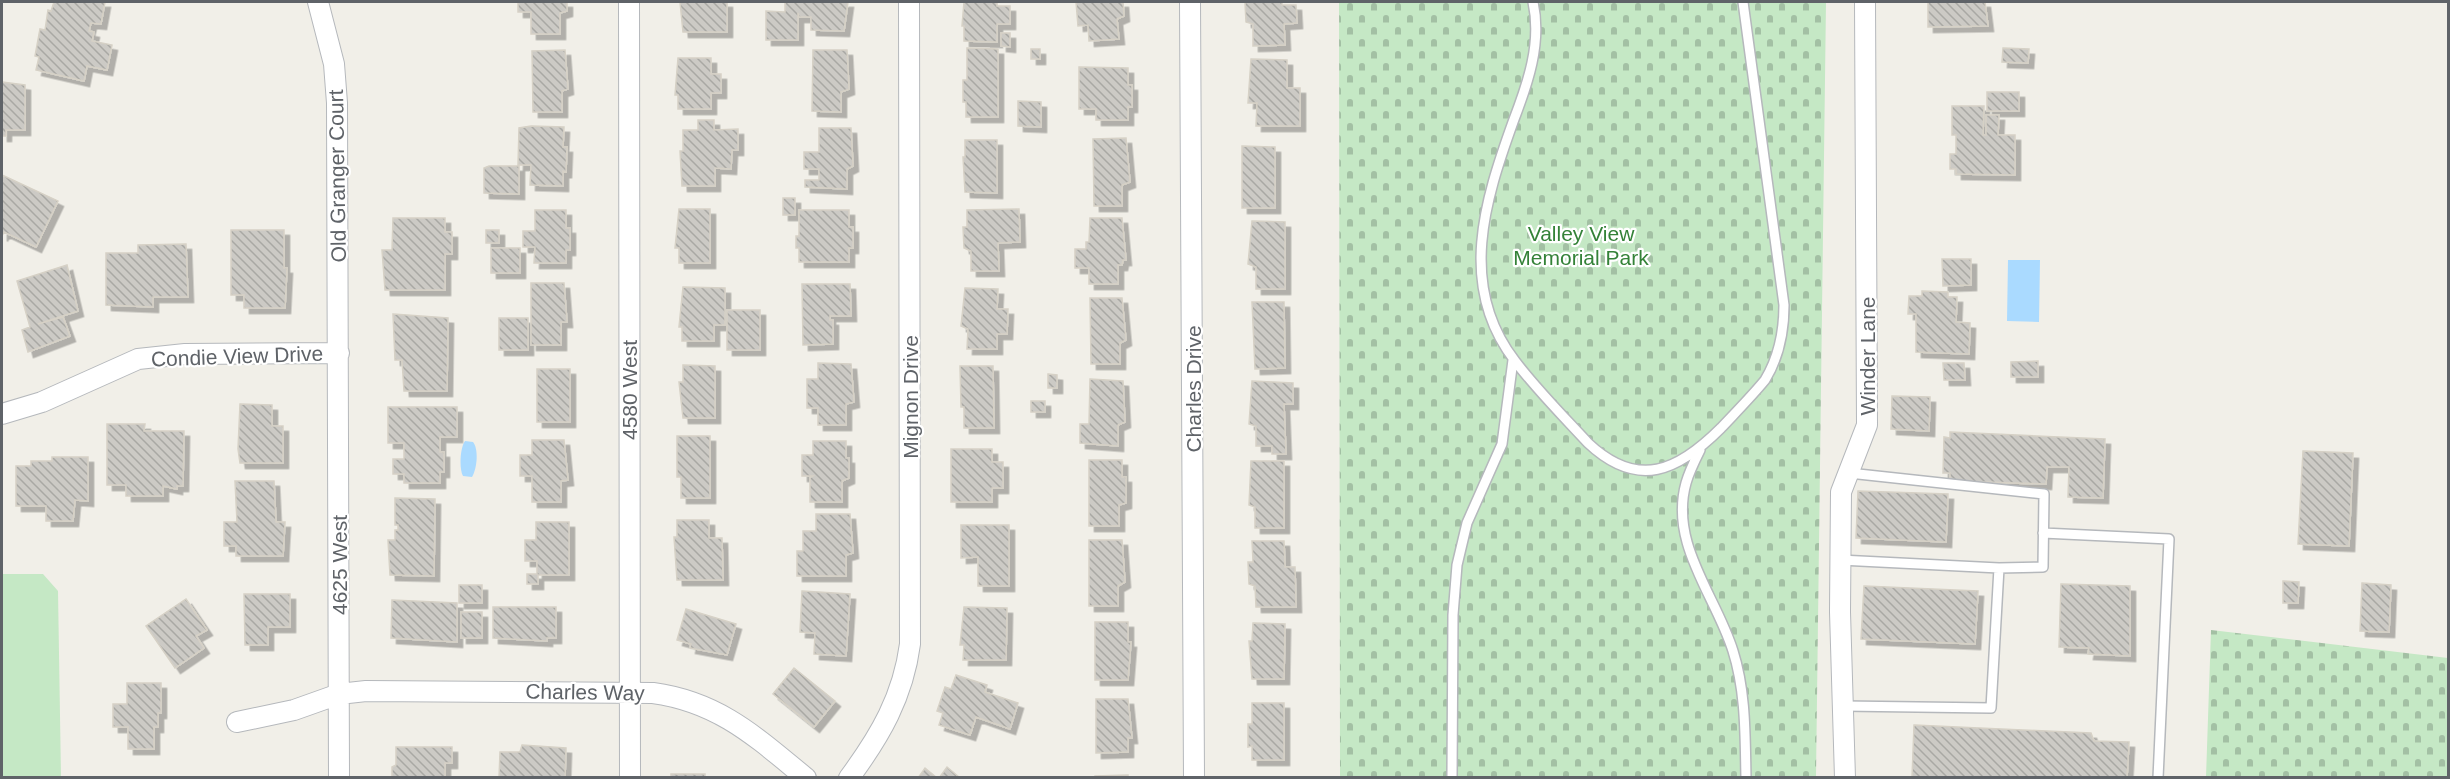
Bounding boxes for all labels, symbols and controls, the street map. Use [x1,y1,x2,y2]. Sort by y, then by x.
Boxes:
street label: Old Granger Court [324,89,350,263]
park label: Valley View Memorial Park [1513,222,1649,269]
street label: Winder Lane [1856,296,1879,416]
street label: Charles Drive [1182,325,1205,453]
street label: Mignon Drive [899,335,922,459]
street label: 4580 West [618,340,641,440]
street label: Condie View Drive [150,341,324,371]
street label: 4625 West [328,515,351,615]
street label: Charles Way [525,679,645,705]

